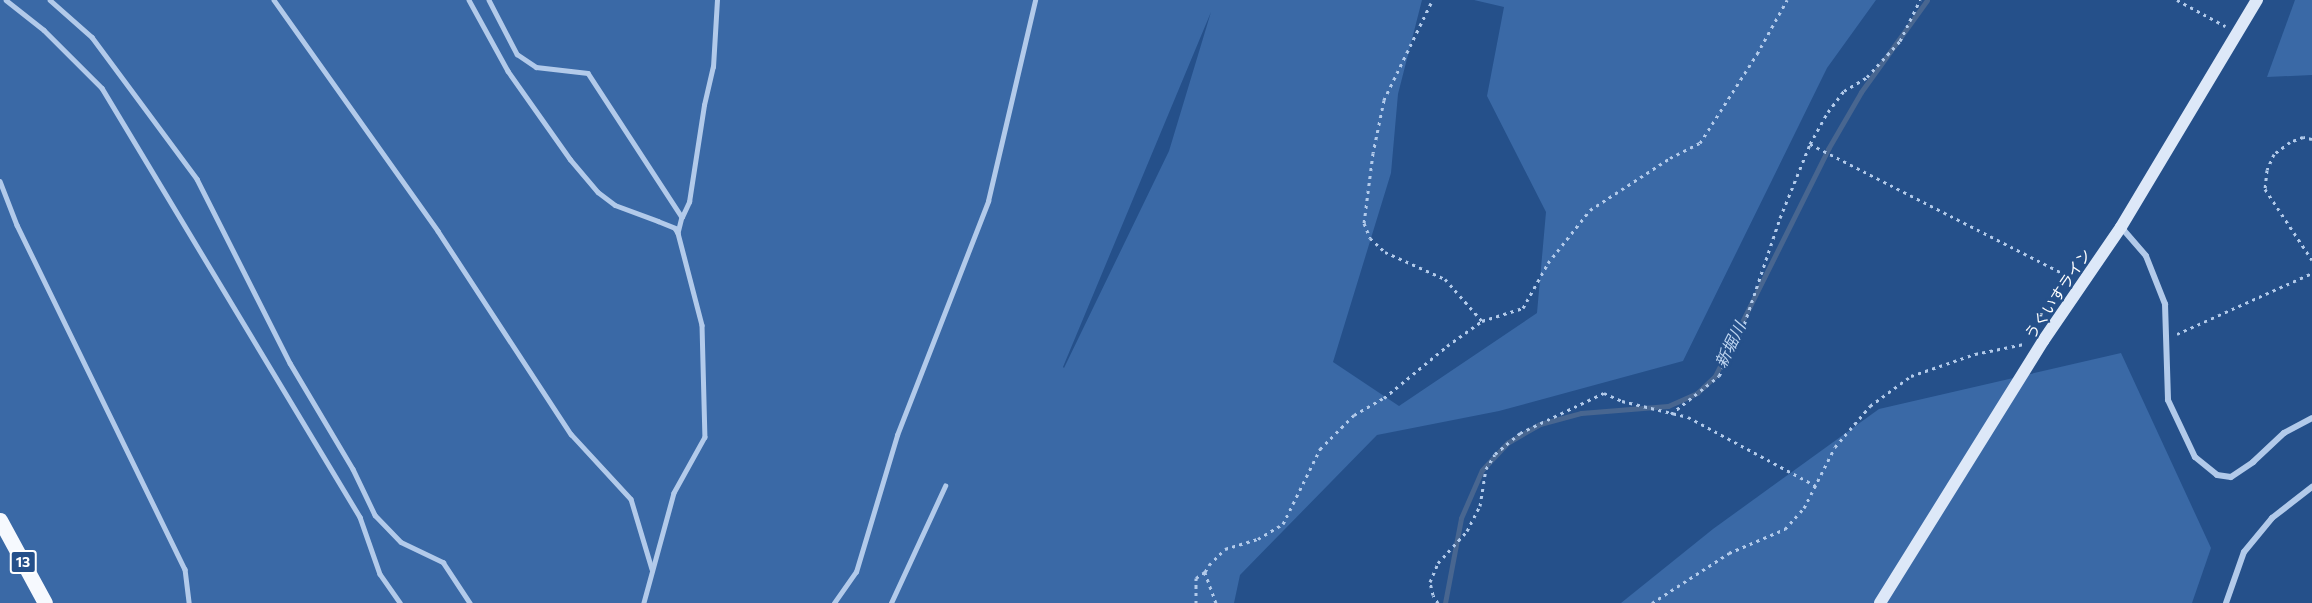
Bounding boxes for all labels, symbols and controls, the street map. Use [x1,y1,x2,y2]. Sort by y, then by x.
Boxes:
street label: うぐいすライン [2021,245,2095,343]
water label: 新堀川 [1711,319,1749,371]
road number: 13 [10,551,36,573]

